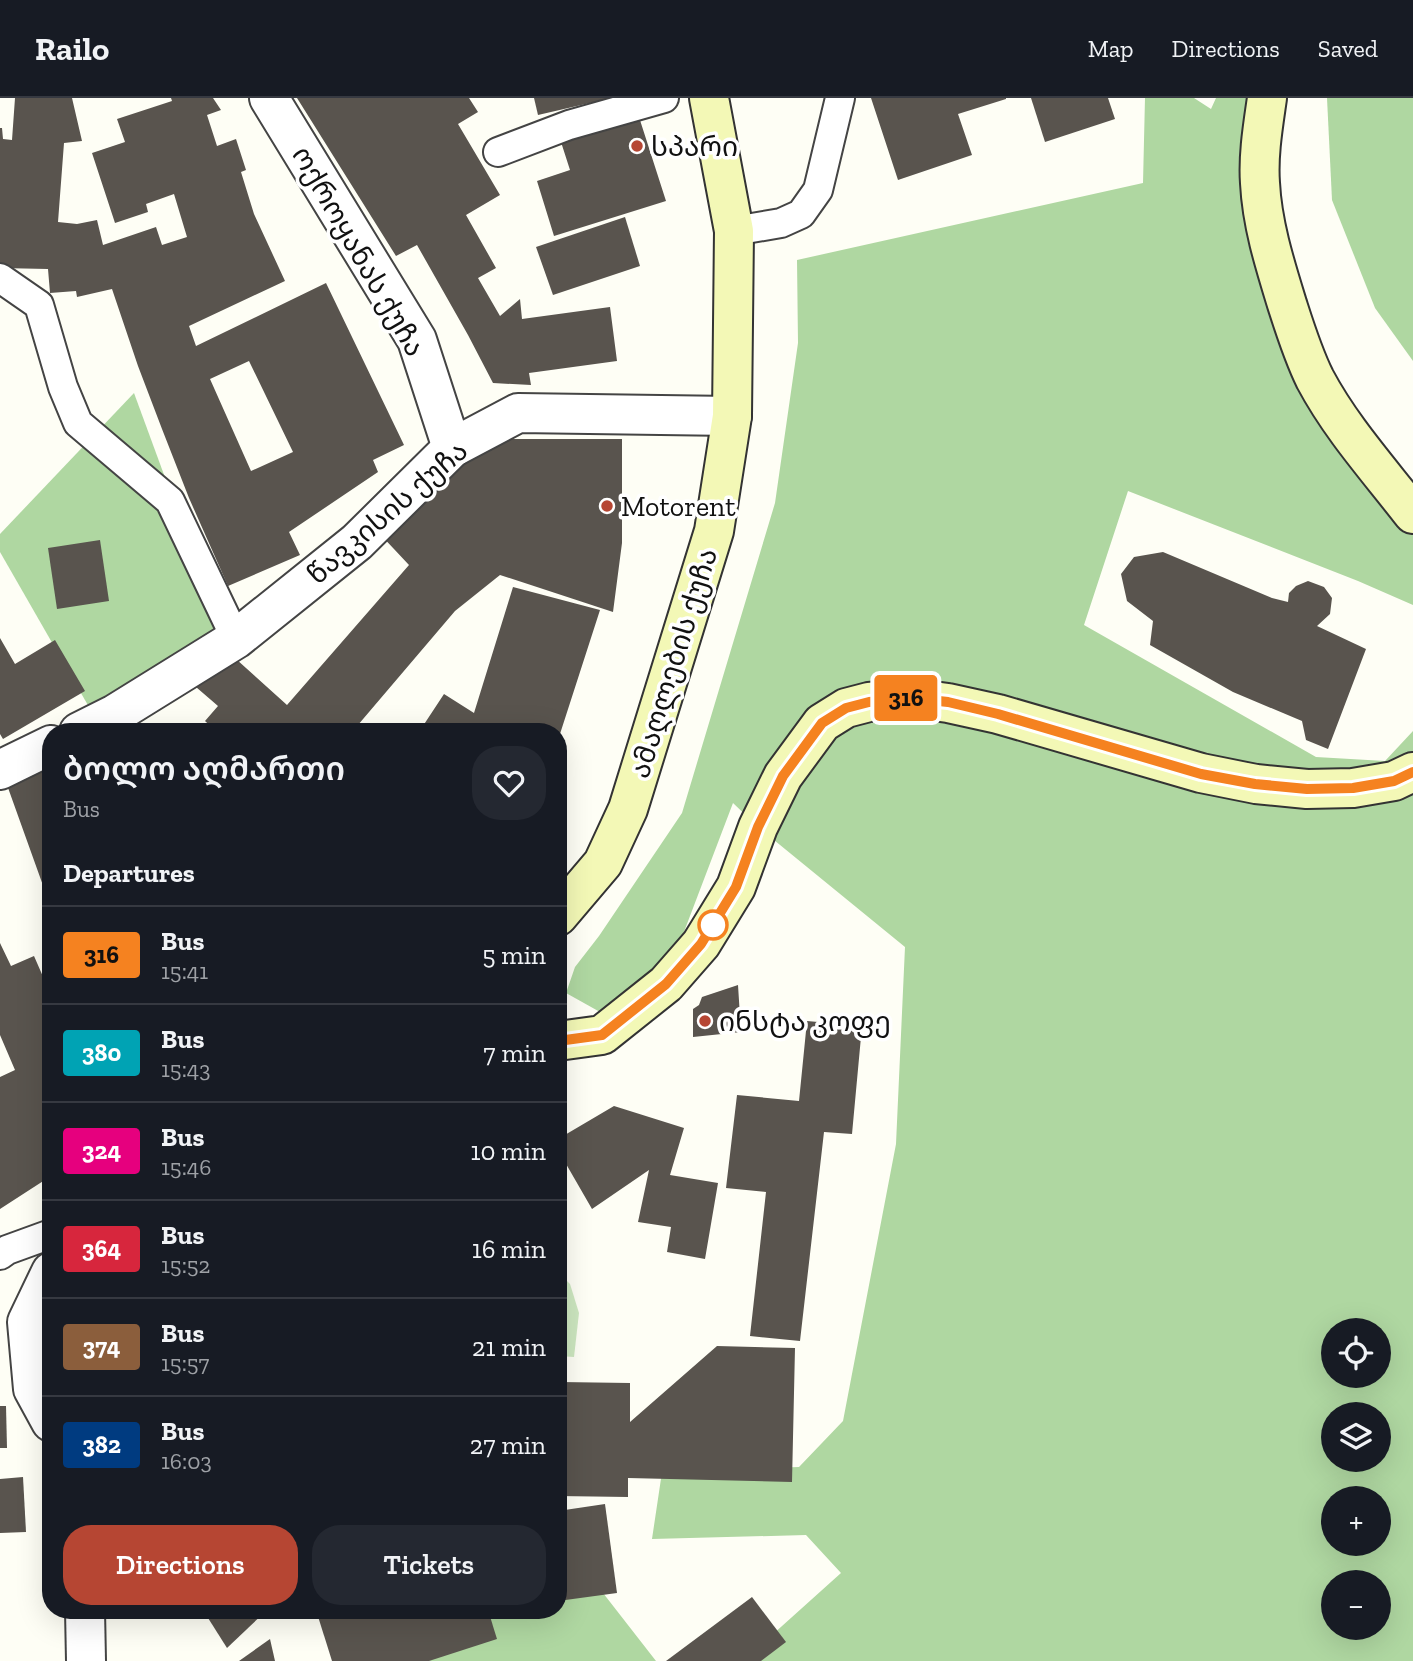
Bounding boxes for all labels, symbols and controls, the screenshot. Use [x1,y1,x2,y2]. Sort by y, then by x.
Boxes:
text: Railo [35,29,109,68]
text: Map [1088,34,1134,63]
text: Directions [1172,34,1280,63]
text: Saved [1318,34,1378,63]
place label: სპარი [651,130,738,163]
marker: სპარი [629,138,645,154]
street label: ოქროყანას ქუჩა [285,140,432,362]
street label: წავკისის ქუჩა [300,434,474,591]
place label: Motorent [621,490,736,523]
marker: Motorent [599,498,615,514]
street label: ამაღლების ქუჩა [623,544,724,782]
line badge: 316 [866,675,946,721]
text: 316 [888,683,924,712]
button: heart [472,746,546,820]
text: ბოლო აღმართი [63,749,345,788]
text: Bus [63,795,100,823]
text: Departures [63,857,195,889]
unlabelled marker [698,910,728,940]
text: Bus [161,925,204,957]
text: 5 min [482,939,546,971]
text: 316 [84,940,119,969]
text: 15:41 [161,957,208,985]
place label: ინსტა კოფე [719,1005,891,1038]
marker: ინსტა კოფე [697,1013,713,1029]
text: Bus [161,1023,204,1055]
text: 7 min [483,1037,546,1069]
text: 380 [82,1038,121,1067]
text: 15:43 [161,1055,210,1083]
text: Bus [161,1121,204,1153]
text: 10 min [470,1135,546,1167]
text: 324 [82,1136,121,1165]
text: 15:46 [161,1153,211,1181]
text: Bus [161,1219,204,1251]
text: 16 min [472,1233,546,1265]
text: 364 [82,1234,121,1263]
text: 15:52 [161,1251,210,1279]
text: Bus [161,1317,204,1349]
map controls [1321,1318,1391,1640]
button: locate [1321,1318,1391,1388]
text: 21 min [472,1331,546,1363]
text: 374 [83,1332,120,1361]
text: 15:57 [161,1349,209,1377]
button: layers [1321,1402,1391,1472]
text: Bus [161,1415,204,1447]
text: 27 min [470,1429,546,1461]
text: 382 [82,1430,121,1459]
text: 16:03 [161,1447,212,1475]
button: + [1321,1486,1391,1556]
button: Directions [63,1525,298,1605]
button: Tickets [312,1525,546,1605]
button: − [1321,1570,1391,1640]

